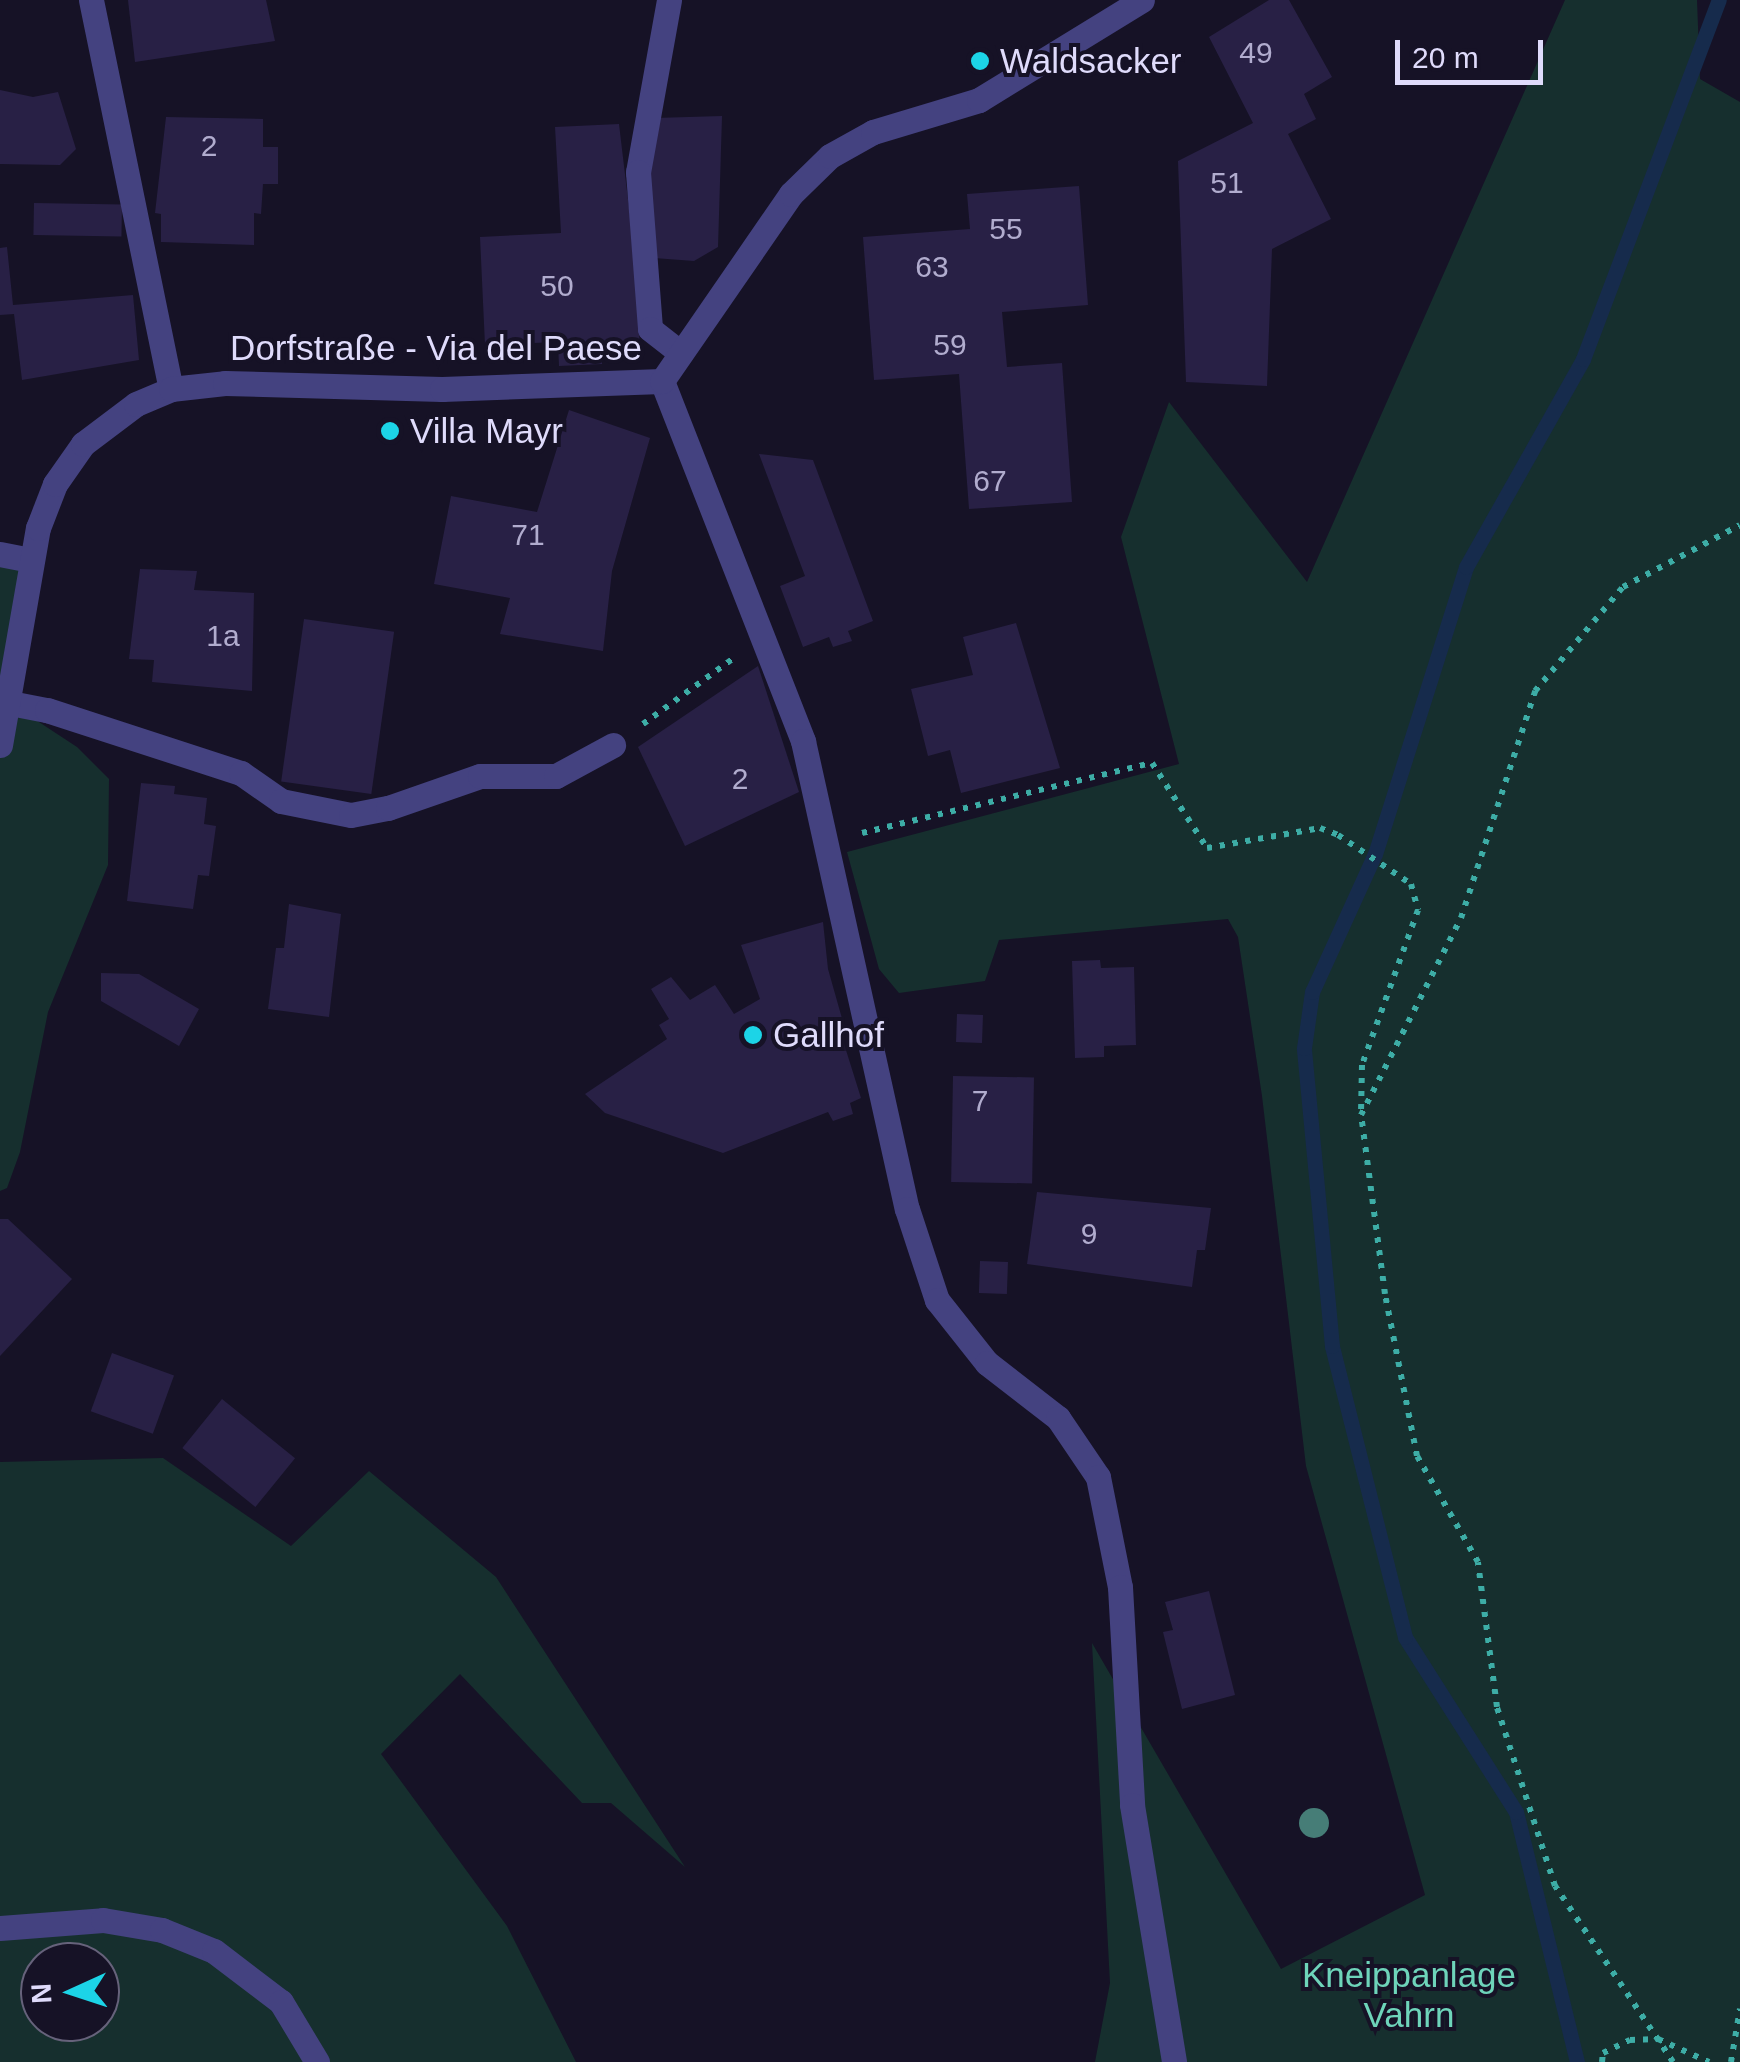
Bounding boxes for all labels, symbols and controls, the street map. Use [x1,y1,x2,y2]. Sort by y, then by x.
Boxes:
scale bar [1400,20,1548,82]
house number: 49 [1239,35,1273,71]
place label: Waldsacker [1000,40,1182,82]
text: 20 m [1412,41,1479,74]
marker: Waldsacker [969,50,991,72]
house number: 2 [201,128,217,164]
house number: 51 [1210,165,1244,201]
house number: 55 [989,211,1023,247]
house number: 63 [915,249,949,285]
house number: 50 [540,268,574,304]
street label: Dorfstraße - Via del Paese [230,327,642,369]
house number: 59 [933,327,967,363]
place label: Villa Mayr [410,410,563,452]
marker: Villa Mayr [379,420,401,442]
house number: 67 [973,463,1007,499]
house number: 71 [511,517,545,553]
house number: 1a [206,618,240,654]
house number: 2 [732,761,748,797]
place label: Gallhof [773,1014,884,1056]
marker: Gallhof [742,1024,764,1046]
house number: 7 [972,1083,988,1119]
house number: 9 [1081,1216,1097,1252]
north arrow [20,1942,120,2042]
park label: Kneippanlage Vahrn [1302,1954,1516,2036]
text: N [26,1983,58,2004]

